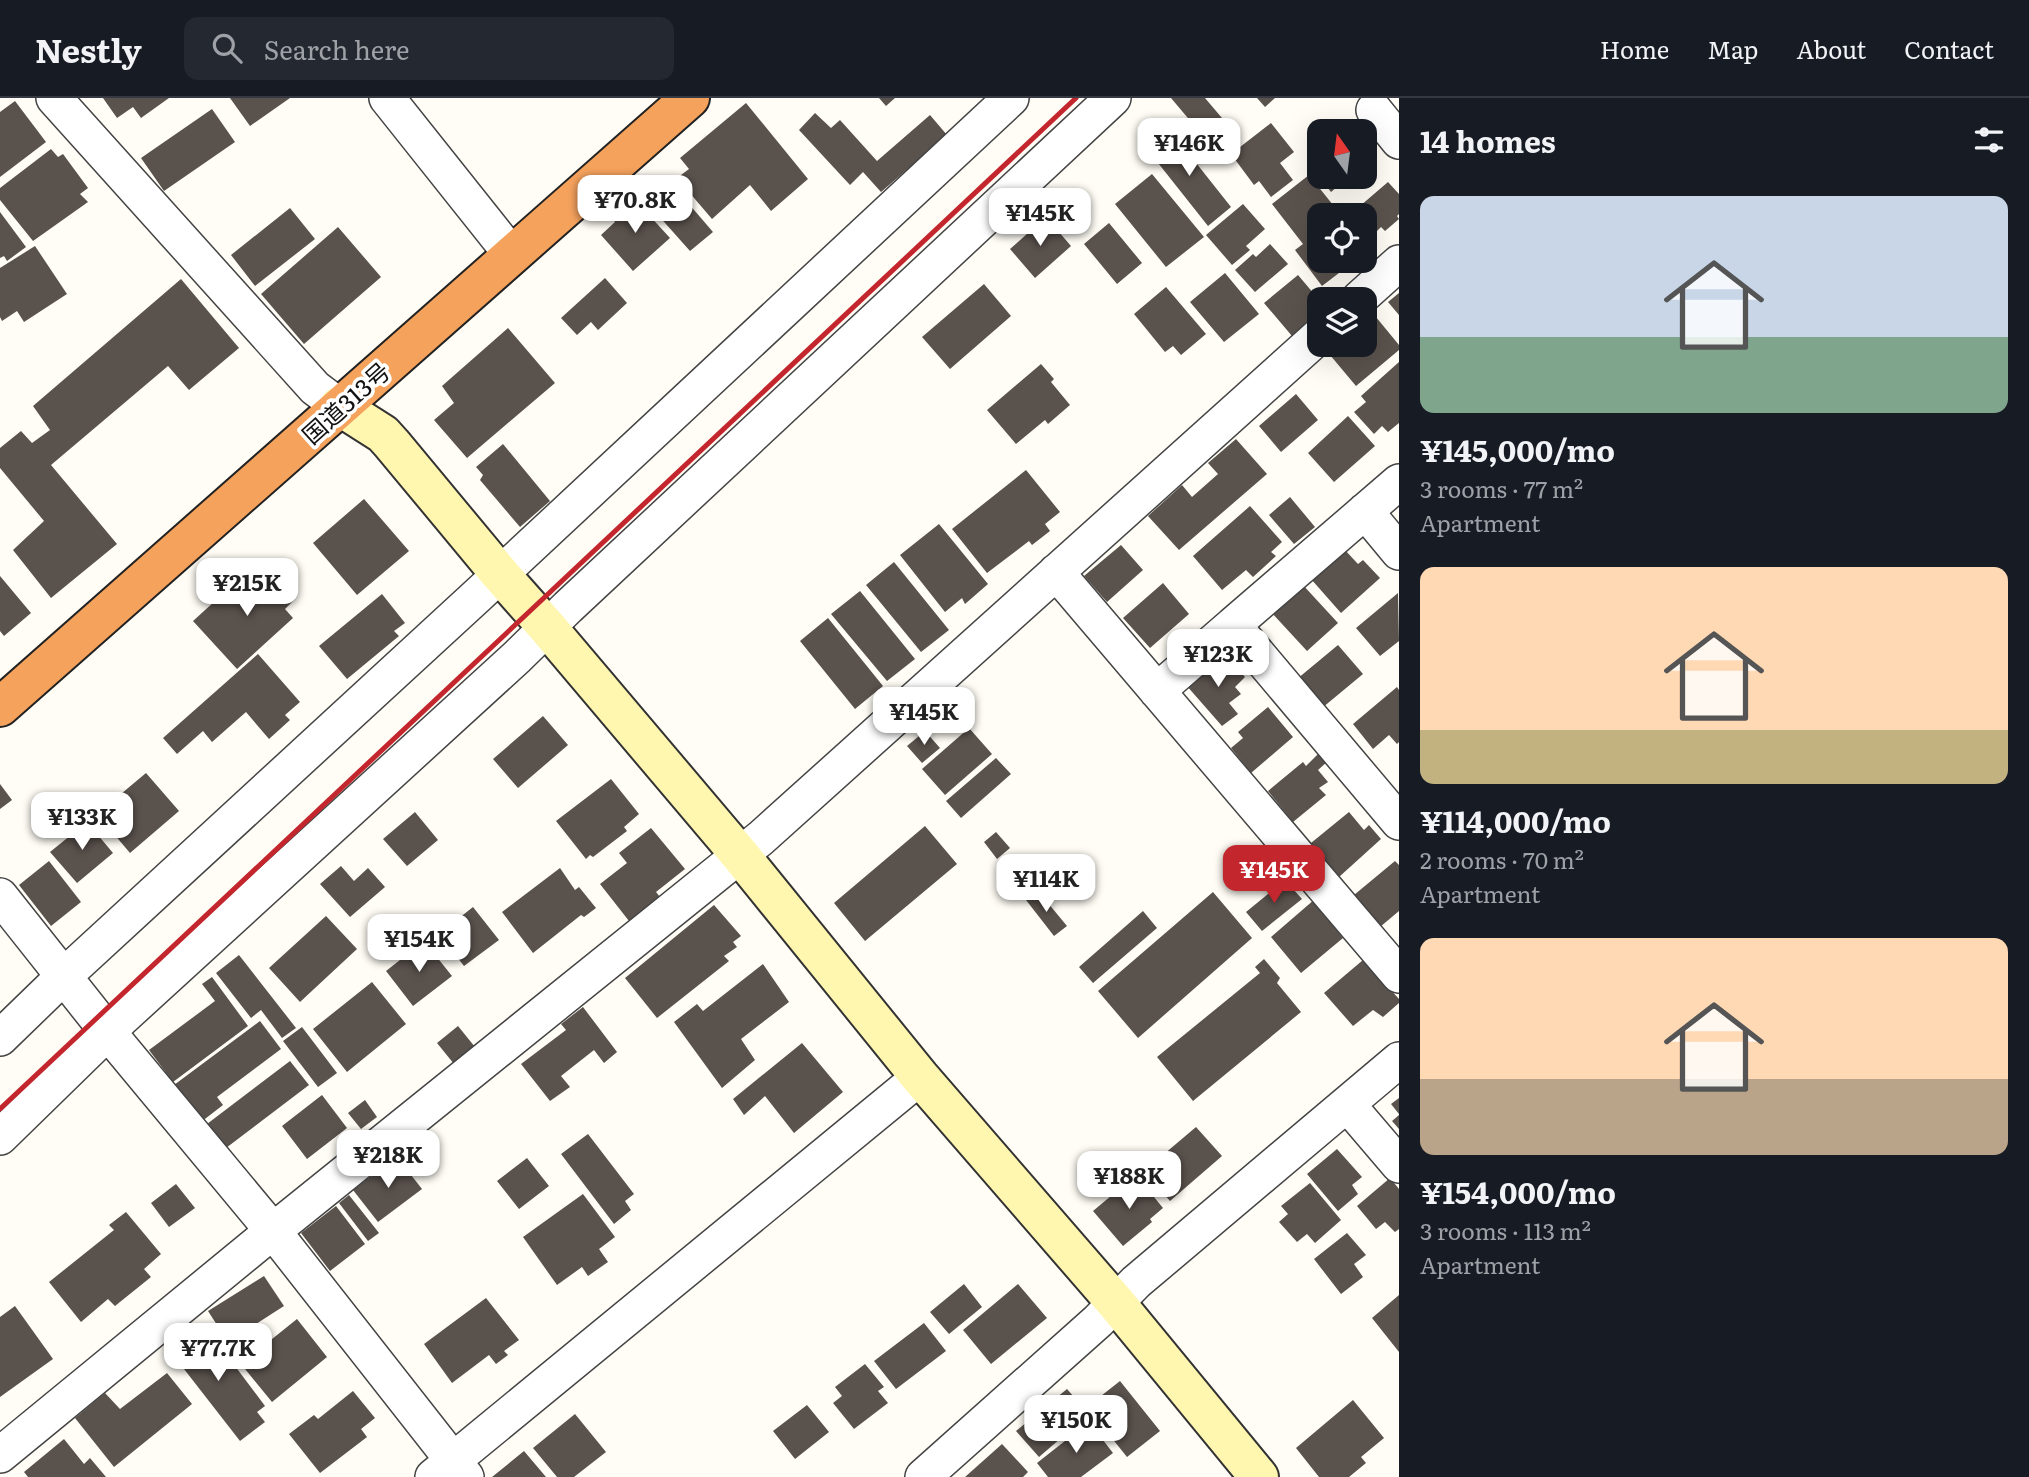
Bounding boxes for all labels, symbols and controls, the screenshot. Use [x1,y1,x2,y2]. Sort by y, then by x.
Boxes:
search box [184,17,674,80]
text: Nestly [35,24,142,73]
icon: search [208,29,246,67]
text: Search here [264,29,410,68]
text: Home [1600,31,1669,66]
text: Map [1707,31,1758,66]
text: About [1796,31,1866,66]
text: Contact [1904,31,1994,66]
pin: ¥146K [1140,118,1238,178]
text: 14 homes [1420,118,1556,162]
north arrow [1307,119,1377,189]
map controls [1307,119,1377,357]
icon: filters [1970,121,2008,159]
text: ¥146K [1153,124,1225,158]
pin: ¥70.8K [578,176,692,235]
text: ¥70.8K [594,181,676,215]
pin: ¥145K [991,188,1089,248]
text: ¥145K [1005,194,1075,228]
button: locate [1307,203,1377,273]
icon: home [1651,242,1777,368]
button: layers [1307,287,1377,357]
street label: 国道313号 [293,353,397,451]
text: ¥145,000/mo [1420,427,1615,471]
text: 3 rooms · 77 m² [1420,471,1583,505]
text: Apartment [1420,505,1540,539]
pin: ¥215K [198,559,296,618]
text: ¥215K [212,564,282,598]
icon: home [1651,613,1777,739]
pin: ¥123K [1169,630,1267,689]
text: ¥123K [1183,635,1253,669]
pin: ¥145K [875,688,973,747]
text: ¥145K [889,693,959,727]
pin: ¥133K [33,792,131,852]
text: ¥133K [47,798,117,832]
text: ¥114,000/mo [1420,798,1611,842]
text: 2 rooms · 70 m² [1420,842,1584,876]
pin: ¥145K [1225,846,1323,905]
text: ¥145K [1239,851,1309,885]
pin: ¥114K [997,854,1095,914]
text: ¥114K [1012,860,1080,894]
text: Apartment [1420,876,1540,910]
pin: ¥154K [370,914,468,974]
text: ¥154K [383,920,455,954]
icon: home [1651,984,1777,1110]
pin: ¥218K [339,1130,437,1190]
text: ¥218K [353,1136,423,1170]
pin: ¥188K [1080,1152,1178,1211]
text: ¥188K [1093,1157,1165,1191]
text: ¥154,000/mo [1420,1169,1616,1213]
text: 3 rooms · 113 m² [1420,1213,1591,1247]
text: Apartment [1420,1247,1540,1281]
pin: ¥77.7K [161,1324,275,1383]
text: ¥77.7K [180,1329,256,1363]
pin: ¥150K [1027,1396,1125,1455]
text: ¥150K [1040,1401,1112,1435]

